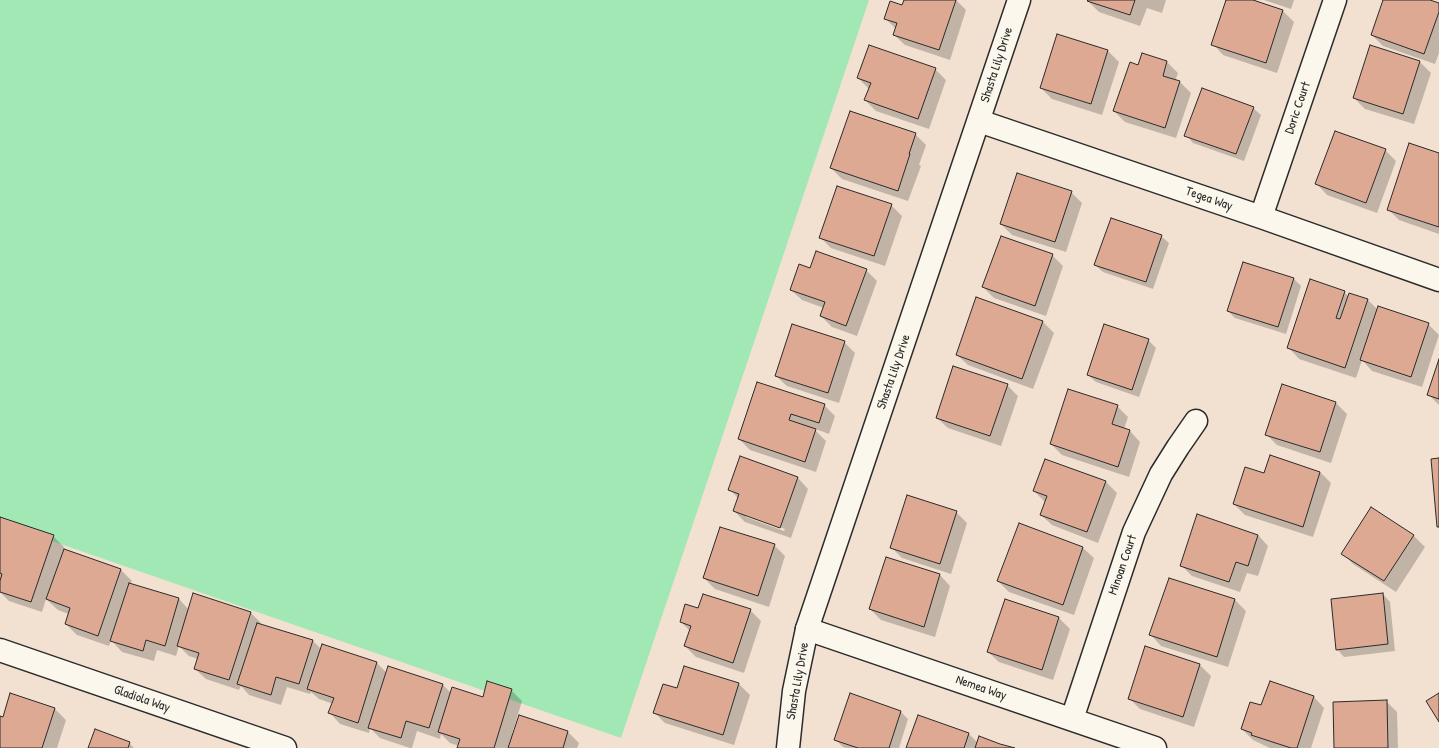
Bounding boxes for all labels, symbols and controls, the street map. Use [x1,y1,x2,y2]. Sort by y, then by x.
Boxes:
street label: Shasta Lily Drive [977,25,1017,105]
street label: Doric Court [1282,80,1314,136]
street label: Tegea Way [1183,184,1235,214]
street label: Shasta Lily Drive [874,332,914,412]
street label: Minoan Court [1105,533,1141,597]
street label: Shasta Lily Drive [784,641,812,721]
street label: Nemea Way [954,672,1008,704]
street label: Gladiola Way [112,682,172,716]

